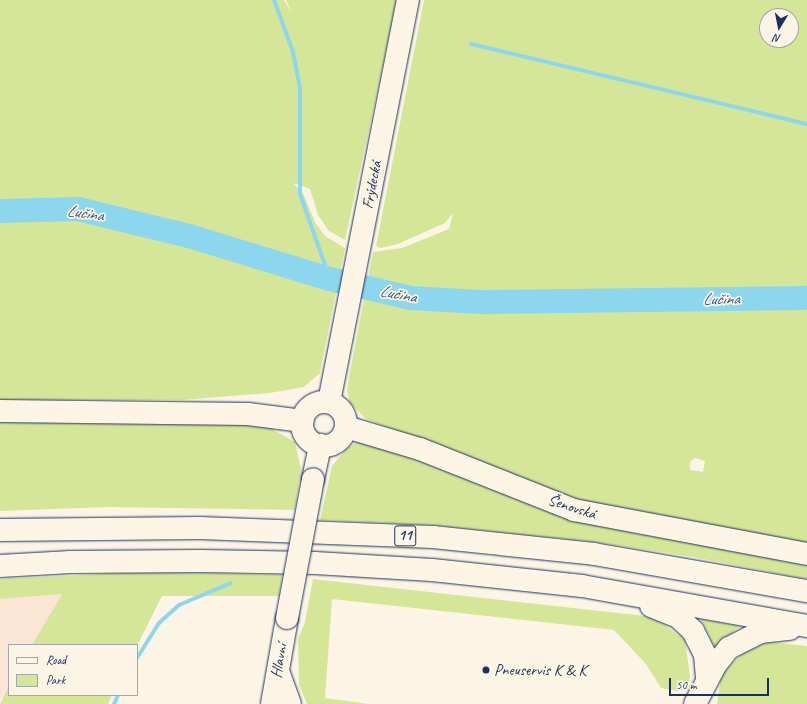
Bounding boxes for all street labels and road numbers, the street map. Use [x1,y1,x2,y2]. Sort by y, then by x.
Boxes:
street label: Frýdecká [358,159,386,211]
street label: Šenovská [546,490,598,524]
road number: 11 [394,523,416,549]
street label: Hlavní [267,642,291,680]

